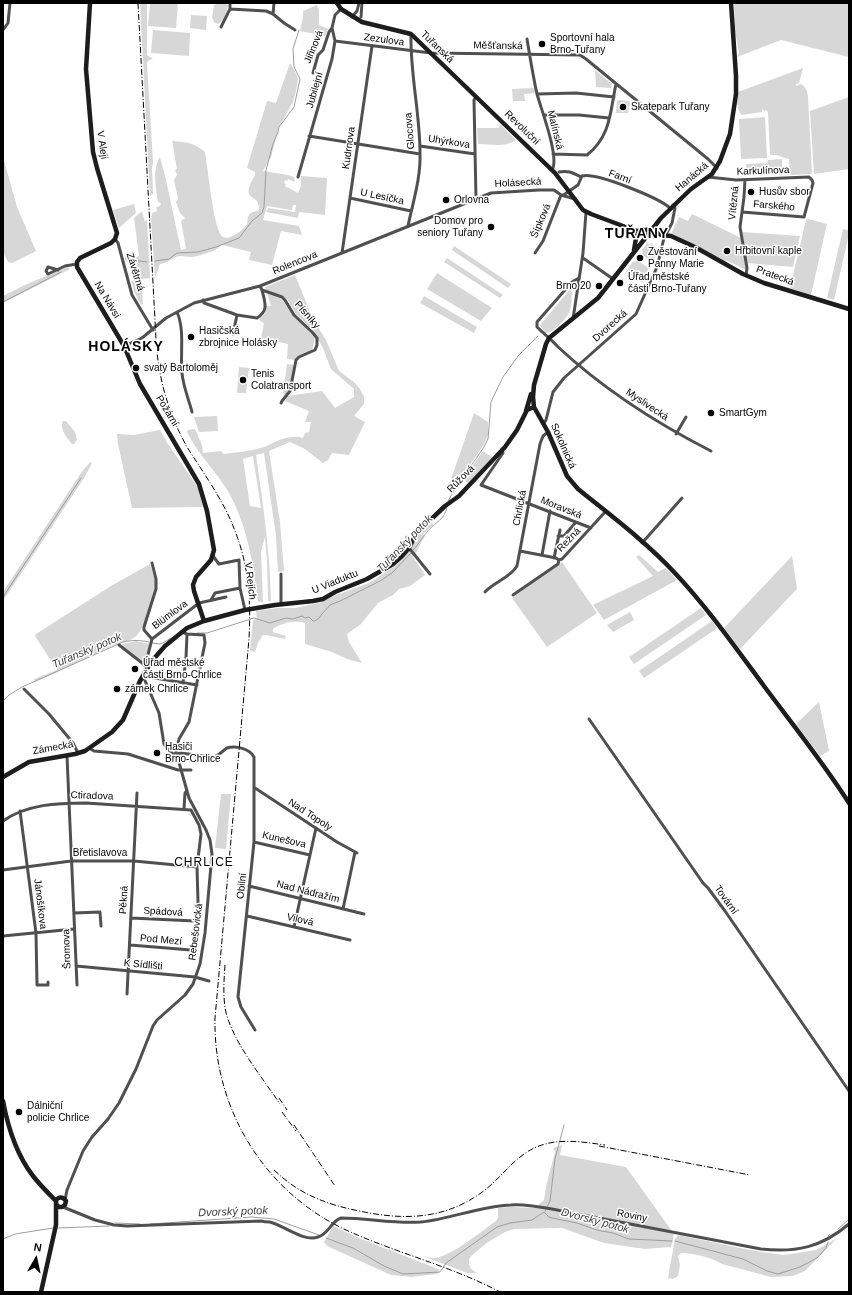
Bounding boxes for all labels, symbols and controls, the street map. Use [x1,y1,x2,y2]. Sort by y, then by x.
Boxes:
street label: Tuřanská [418,28,456,66]
street label: Jiřinová [302,29,326,65]
street label: Zezulova [363,31,405,49]
place label: Sportovní hala Brno-Tuřany [550,32,614,56]
marker: Sportovní hala Brno-Tuřany [537,39,547,49]
street label: Měšťanská [473,40,523,52]
street label: Jubilejní [304,71,326,109]
place label: Skatepark Tuřany [631,101,710,113]
marker: Skatepark Tuřany [618,102,628,112]
street label: Revoluční [502,108,542,148]
street label: Malínská [544,109,566,151]
street label: Glocova [402,112,418,150]
street label: Kudrnova [340,126,358,170]
street label: V Aleji [94,130,110,160]
street label: Uhýrkova [427,133,471,151]
street label: Hanácká [673,160,711,194]
street label: Karkulínova [736,164,790,178]
street label: Farní [607,167,633,187]
street label: Holásecká [494,176,542,190]
street label: Vítězná [726,186,742,220]
place label: Husův sbor [759,186,810,198]
street label: U Lesíčka [359,187,405,207]
marker: Husův sbor [746,187,756,197]
place label: Orlovna [454,194,489,206]
marker: Orlovna [441,195,451,205]
street label: Farského [753,198,795,214]
street label: Šípková [528,202,554,240]
place label: Domov pro seniory Tuřany [417,215,483,238]
marker: Domov pro seniory Tuřany [486,222,496,232]
district label: TUŘANY [605,226,669,242]
place label: Hřbitovní kaple [735,245,802,257]
place label: Zvěstování Panny Marie [648,246,704,270]
marker: Hřbitovní kaple [722,246,732,256]
street label: Rolencova [271,249,319,277]
street label: Závětrná [123,251,147,293]
marker: Zvěstování Panny Marie [635,253,645,263]
street label: Pratecká [754,264,796,288]
place label: Úřad městské části Brno-Tuřany [628,271,707,294]
marker: Úřad městské části Brno-Tuřany [615,278,625,288]
street label: Na Návsi [91,280,123,320]
place label: Brno 20 [556,280,591,292]
marker: Brno 20 [594,281,604,291]
street label: Písníky [292,299,322,331]
street label: Dvorecká [590,307,630,345]
place label: Hasičská zbrojnice Holásky [199,325,277,348]
marker: Hasičská zbrojnice Holásky [186,332,196,342]
district label: HOLÁSKY [88,339,164,355]
place label: svatý Bartoloměj [144,362,218,374]
marker: svatý Bartoloměj [131,363,141,373]
place label: Tenis Colatransport [251,368,311,392]
marker: Tenis Colatransport [238,375,248,385]
street label: Myslivecká [623,386,671,424]
street label: Požární [153,393,181,429]
place label: SmartGym [719,407,767,419]
marker: SmartGym [706,408,716,418]
street label: Sokolnická [548,421,578,471]
street label: Růžová [445,463,477,495]
street label: Chrlická [511,489,529,527]
street label: Moravská [539,494,583,522]
water label: Tuřanský potok [374,513,436,575]
street label: Režná [555,525,583,555]
street label: V Rejích [242,562,258,600]
street label: U Viaduktu [310,567,360,597]
street label: Blümlova [150,598,190,632]
water label: Tuřanský potok [50,630,124,672]
place label: Úřad městské části Brno-Chrlice [143,657,222,680]
marker: Úřad městské části Brno-Chrlice [130,664,140,674]
place label: zámek Chrlice [125,683,188,695]
marker: zámek Chrlice [112,684,122,694]
street label: Zámecká [32,739,74,757]
place label: Hasiči Brno-Chrlice [165,741,221,764]
marker: Hasiči Brno-Chrlice [152,748,162,758]
street label: Ctiradova [70,789,114,803]
street label: Nad Topoly [286,796,334,834]
street label: Kunešova [261,829,307,851]
street label: Břetislavova [73,847,127,859]
district label: CHRLICE [174,856,234,870]
street label: Obilní [235,872,249,900]
street label: Jánošíkova [31,878,49,930]
street label: Nad Nádražím [275,878,341,906]
street label: Tovární [712,883,740,917]
street label: Pěkná [117,886,131,914]
street label: Rebešovická [187,903,205,961]
street label: Spádová [143,905,183,919]
street label: Vilová [285,911,315,929]
street label: Šromova [60,929,74,969]
street label: Pod Mezí [139,932,183,948]
street label: K Sídlišti [123,957,163,973]
place label: Dálniční policie Chrlice [27,1100,89,1124]
marker: Dálniční policie Chrlice [14,1107,24,1117]
water label: Dvorský potok [198,1204,268,1220]
water label: Dvorský potok [560,1206,630,1236]
street label: Roviny [616,1207,648,1225]
north arrow [16,1239,56,1279]
text: N [33,1241,43,1254]

